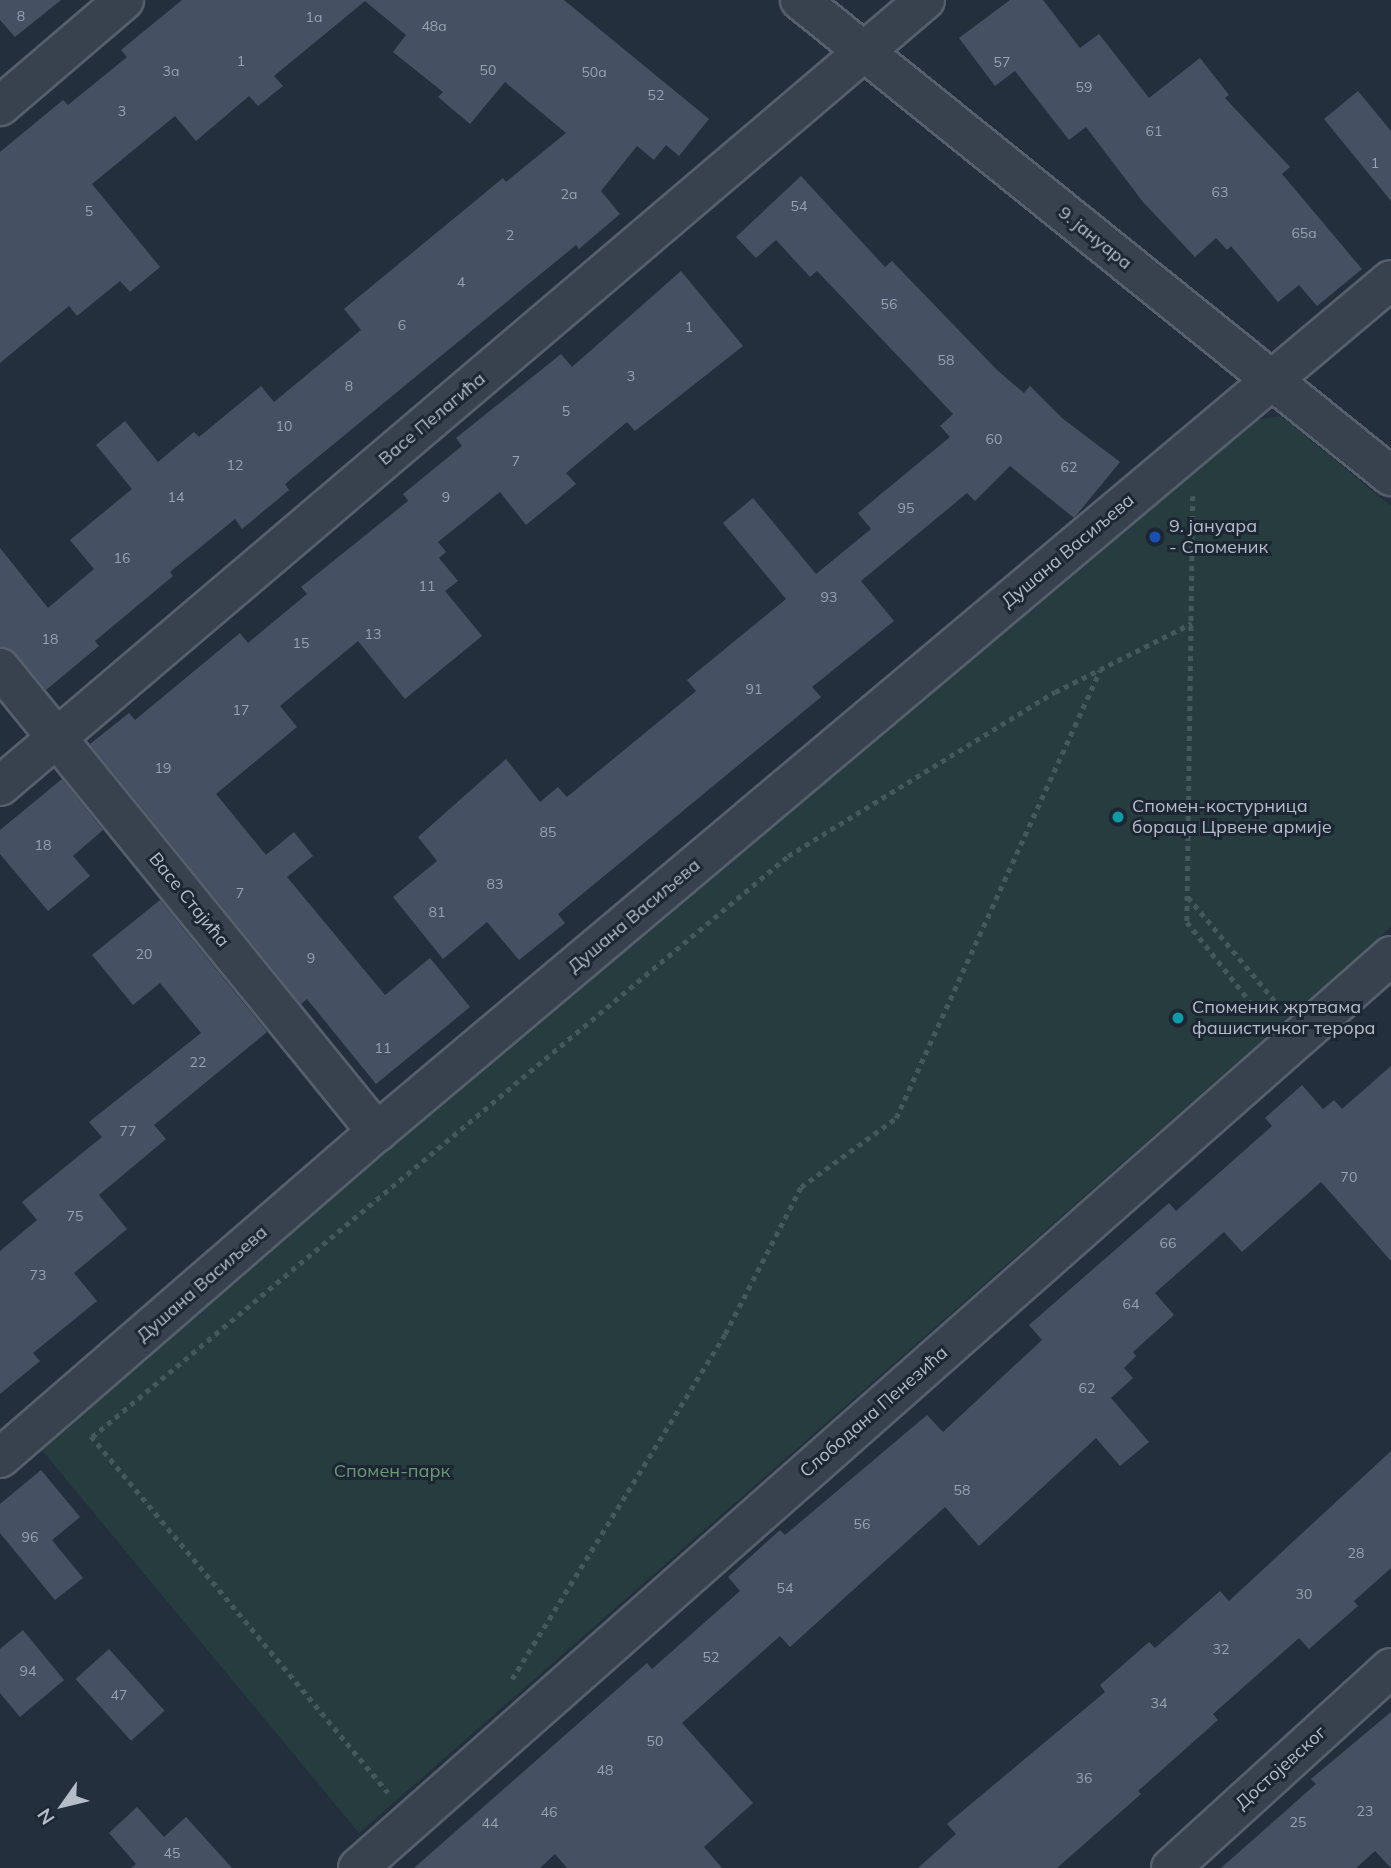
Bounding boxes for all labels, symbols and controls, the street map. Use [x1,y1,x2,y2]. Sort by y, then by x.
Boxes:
house number: 8 [17,8,25,24]
house number: 1a [306,9,322,25]
house number: 48a [421,18,447,34]
house number: 1 [237,53,245,69]
house number: 57 [994,54,1010,70]
house number: 50 [480,62,496,78]
house number: 3a [163,63,179,79]
house number: 50a [581,64,607,80]
house number: 59 [1076,79,1092,95]
house number: 52 [648,87,664,103]
house number: 3 [118,103,126,119]
house number: 61 [1146,123,1162,139]
house number: 1 [1371,155,1379,171]
house number: 63 [1212,184,1228,200]
house number: 2a [561,186,577,202]
house number: 54 [791,198,807,214]
street label: 9. јануара [1054,202,1136,274]
house number: 5 [85,203,93,219]
house number: 65a [1291,225,1317,241]
house number: 2 [506,227,514,243]
house number: 4 [457,274,465,290]
house number: 56 [881,296,897,312]
house number: 6 [398,317,406,333]
house number: 1 [685,319,693,335]
house number: 58 [938,352,954,368]
street label: Васе Пелагића [374,368,490,470]
house number: 3 [627,368,635,384]
house number: 8 [345,378,353,394]
house number: 5 [562,403,570,419]
house number: 10 [276,418,292,434]
house number: 60 [986,431,1002,447]
house number: 7 [512,453,520,469]
house number: 12 [227,457,243,473]
house number: 62 [1061,459,1077,475]
house number: 14 [168,489,184,505]
house number: 9 [442,489,450,505]
street label: Душана Васиљева [997,489,1139,613]
house number: 95 [898,500,914,516]
place label: 9. јануара - Споменик [1169,516,1268,558]
marker: 9. јануара - Споменик [1147,529,1163,545]
house number: 16 [114,550,130,566]
house number: 11 [419,578,435,594]
house number: 93 [821,589,837,605]
house number: 13 [365,626,381,642]
house number: 18 [42,631,58,647]
house number: 15 [293,635,309,651]
house number: 91 [746,681,762,697]
house number: 17 [233,702,249,718]
house number: 19 [155,760,171,776]
place label: Спомен-костурница бораца Црвене армије [1132,796,1332,838]
marker: Спомен-костурница бораца Црвене армије [1110,809,1126,825]
house number: 85 [540,824,556,840]
house number: 18 [35,837,51,853]
street label: Васе Стајића [144,848,234,952]
street label: Душана Васиљева [563,854,705,978]
house number: 83 [487,876,503,892]
house number: 7 [236,885,244,901]
house number: 81 [429,904,445,920]
house number: 20 [136,946,152,962]
house number: 9 [307,950,315,966]
place label: Споменик жртвама фашистичког терора [1192,997,1376,1040]
marker: Споменик жртвама фашистичког терора [1170,1010,1186,1026]
house number: 11 [375,1040,391,1056]
house number: 22 [190,1054,206,1070]
house number: 77 [120,1123,136,1139]
house number: 70 [1341,1169,1357,1185]
house number: 75 [67,1208,83,1224]
street label: Душана Васиљева [132,1221,272,1347]
house number: 66 [1160,1235,1176,1251]
house number: 73 [30,1267,46,1283]
house number: 64 [1123,1296,1139,1312]
street label: Слободана Пенезића [796,1342,952,1482]
house number: 62 [1079,1380,1095,1396]
park label: Спомен-парк [334,1460,450,1482]
house number: 58 [954,1482,970,1498]
house number: 56 [854,1516,870,1532]
house number: 96 [22,1529,38,1545]
house number: 28 [1348,1545,1364,1561]
house number: 54 [777,1580,793,1596]
house number: 30 [1296,1586,1312,1602]
house number: 32 [1213,1641,1229,1657]
house number: 52 [703,1649,719,1665]
house number: 94 [20,1663,36,1679]
house number: 47 [111,1687,127,1703]
house number: 34 [1151,1695,1167,1711]
street label: Достојевског [1231,1722,1331,1814]
house number: 50 [647,1733,663,1749]
house number: 48 [597,1762,613,1778]
north arrow [28,1770,98,1840]
house number: 36 [1076,1770,1092,1786]
house number: 23 [1357,1803,1373,1819]
text: N [32,1804,60,1829]
house number: 46 [541,1804,557,1820]
house number: 25 [1290,1814,1306,1830]
house number: 44 [482,1815,498,1831]
house number: 45 [164,1845,180,1861]

